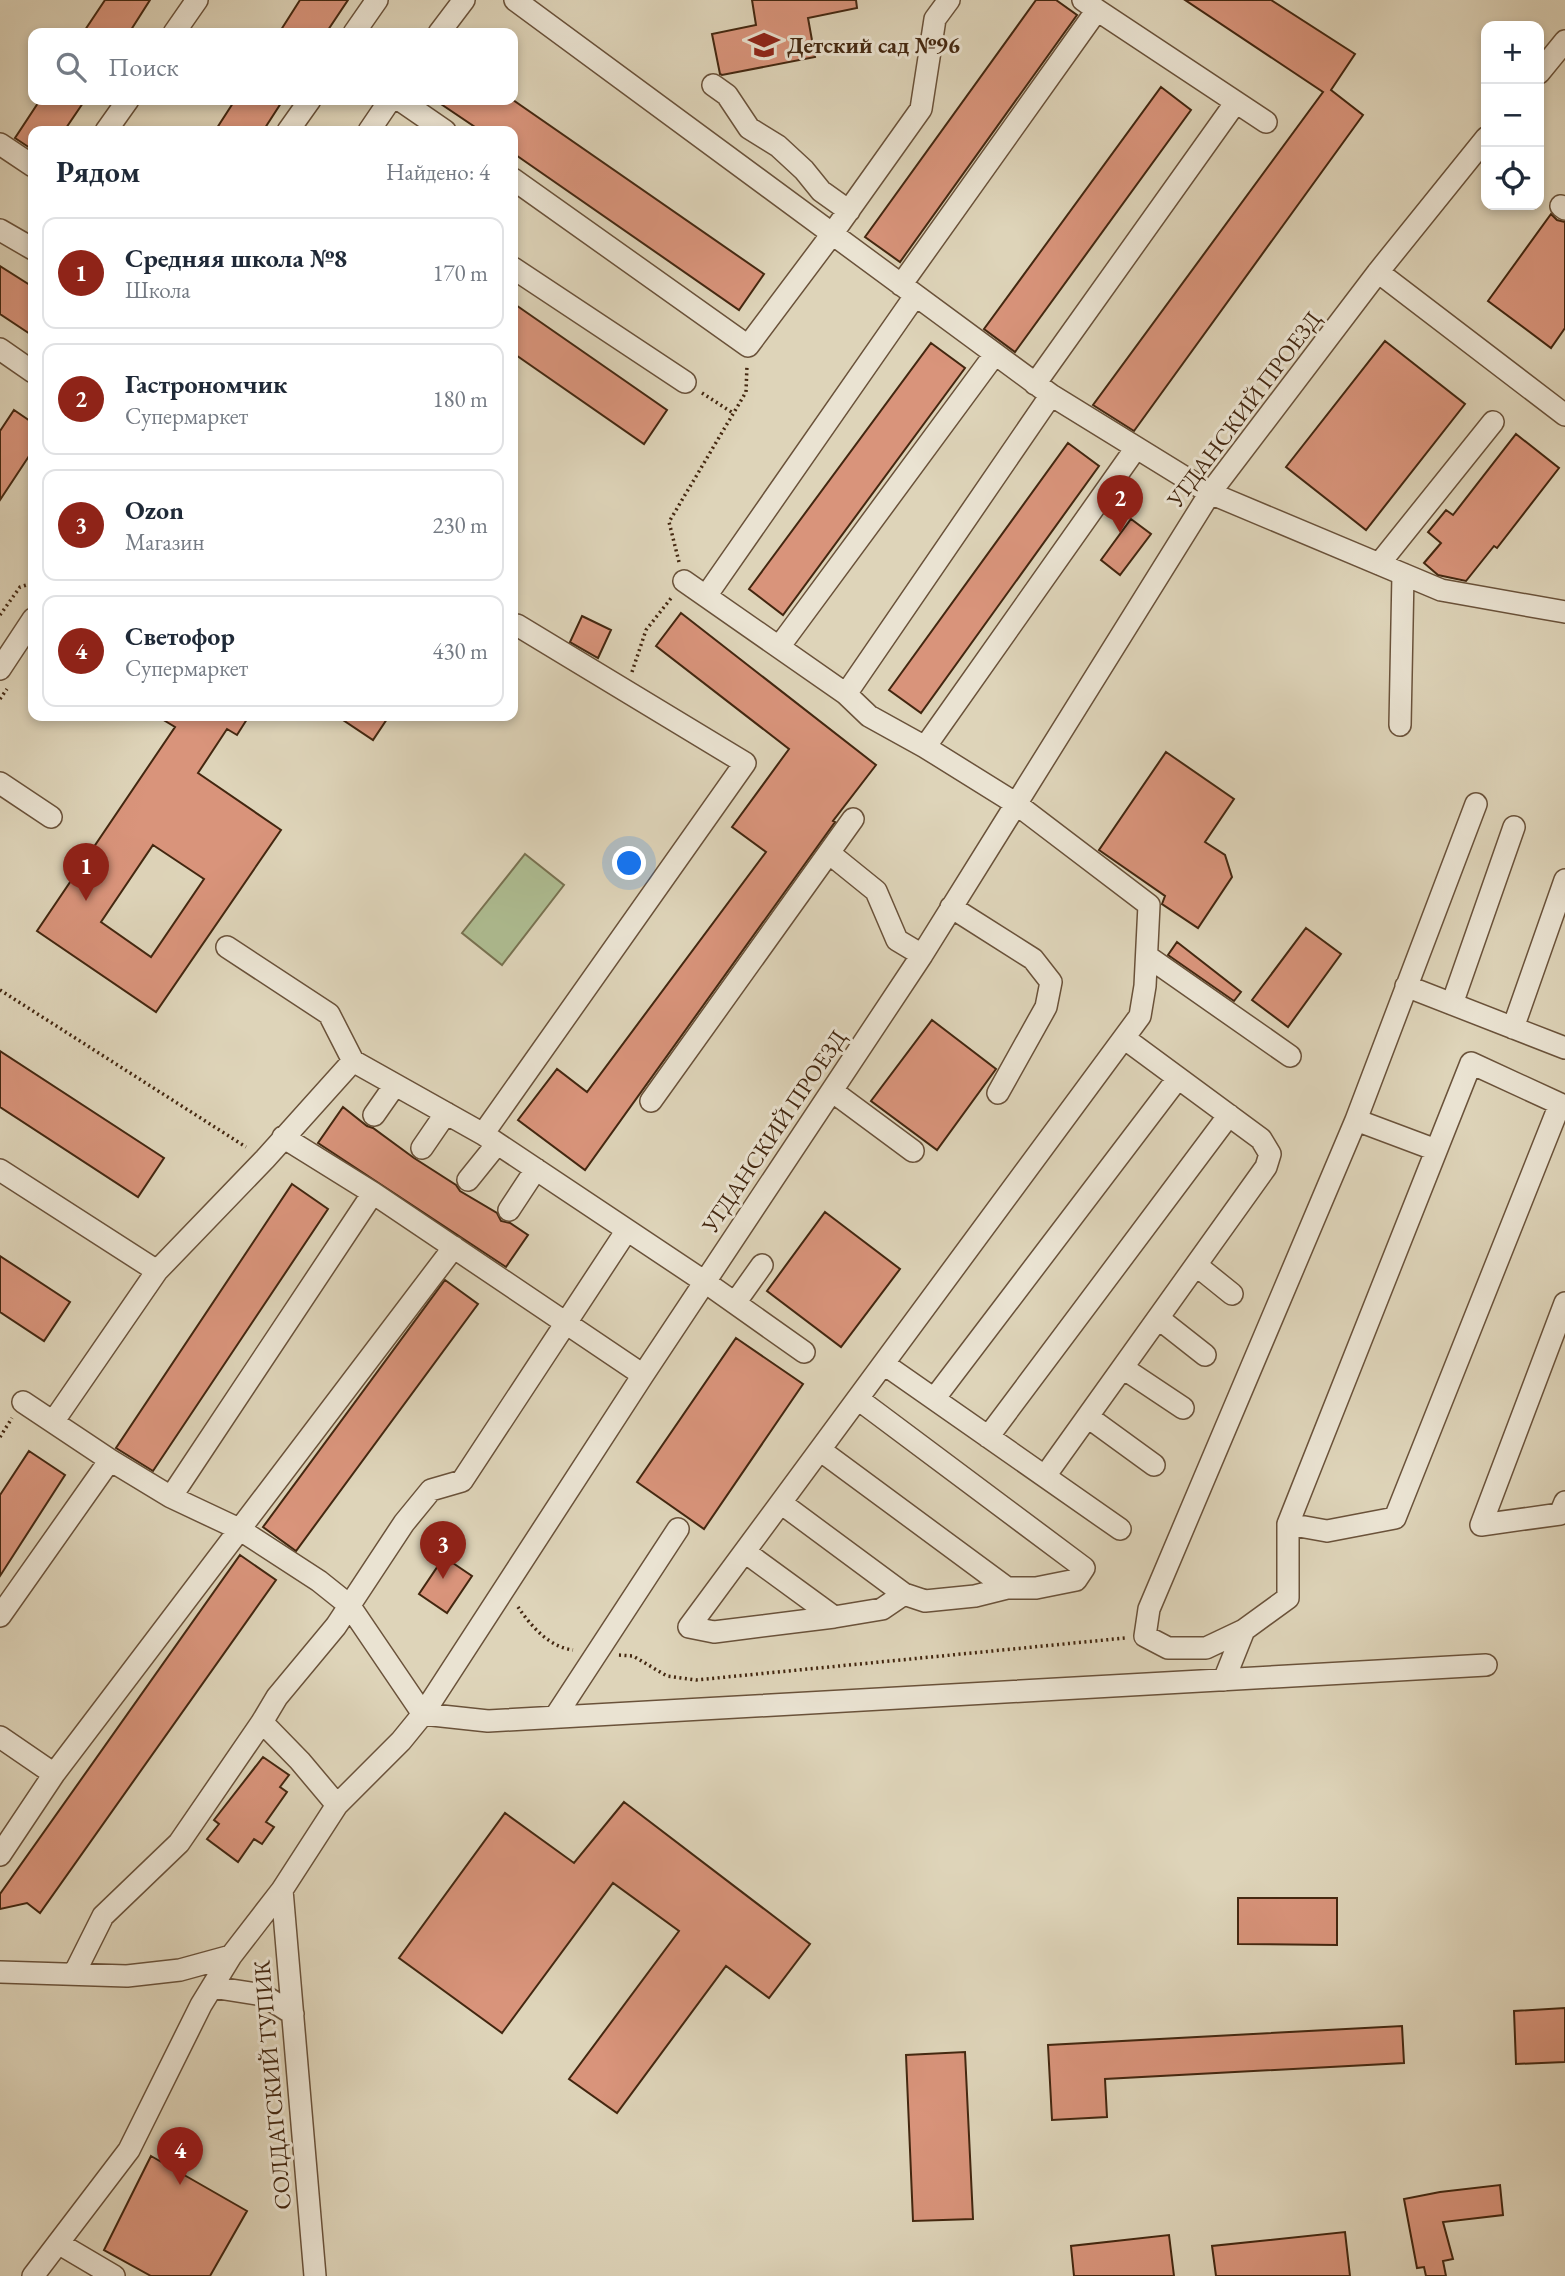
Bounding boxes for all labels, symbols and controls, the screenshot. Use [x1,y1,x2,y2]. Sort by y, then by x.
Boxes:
map controls [1481,21,1544,210]
button: + [1481,21,1544,84]
search box [28,28,518,105]
school or university icon: Детский сад №96 [747,28,781,62]
place label: Детский сад №96 [787,30,960,60]
icon: search [52,48,90,86]
text: Поиск [108,50,179,84]
button: − [1481,84,1544,147]
button: locate [1481,147,1544,210]
text: Рядом [56,152,140,191]
text: Найдено: 4 [386,157,490,187]
text: Средняя школа №8 [125,241,347,275]
text: 1 [75,258,87,288]
text: 170 m [432,258,488,288]
text: Школа [125,275,190,305]
street label: УГДАНСКИЙ ПРОЕЗД [1160,305,1328,514]
text: Гастрономчик [125,367,287,401]
text: 2 [75,384,87,414]
text: 180 m [432,384,488,414]
text: Супермаркет [125,401,248,431]
pin: 2 [1097,475,1143,533]
text: Ozon [125,493,184,527]
text: 3 [75,510,87,540]
text: 230 m [432,510,488,540]
text: Магазин [125,527,204,557]
text: Светофор [125,619,235,653]
text: 4 [75,636,87,666]
text: 430 m [432,636,488,666]
text: Супермаркет [125,653,248,683]
pin: 1 [63,843,109,901]
your location [612,846,646,880]
street label: УГДАНСКИЙ ПРОЕЗД [694,1024,853,1239]
pin: 3 [420,1521,466,1579]
street label: СОЛДАТСКИЙ ТУПИК [246,1958,298,2211]
pin: 4 [157,2127,203,2185]

